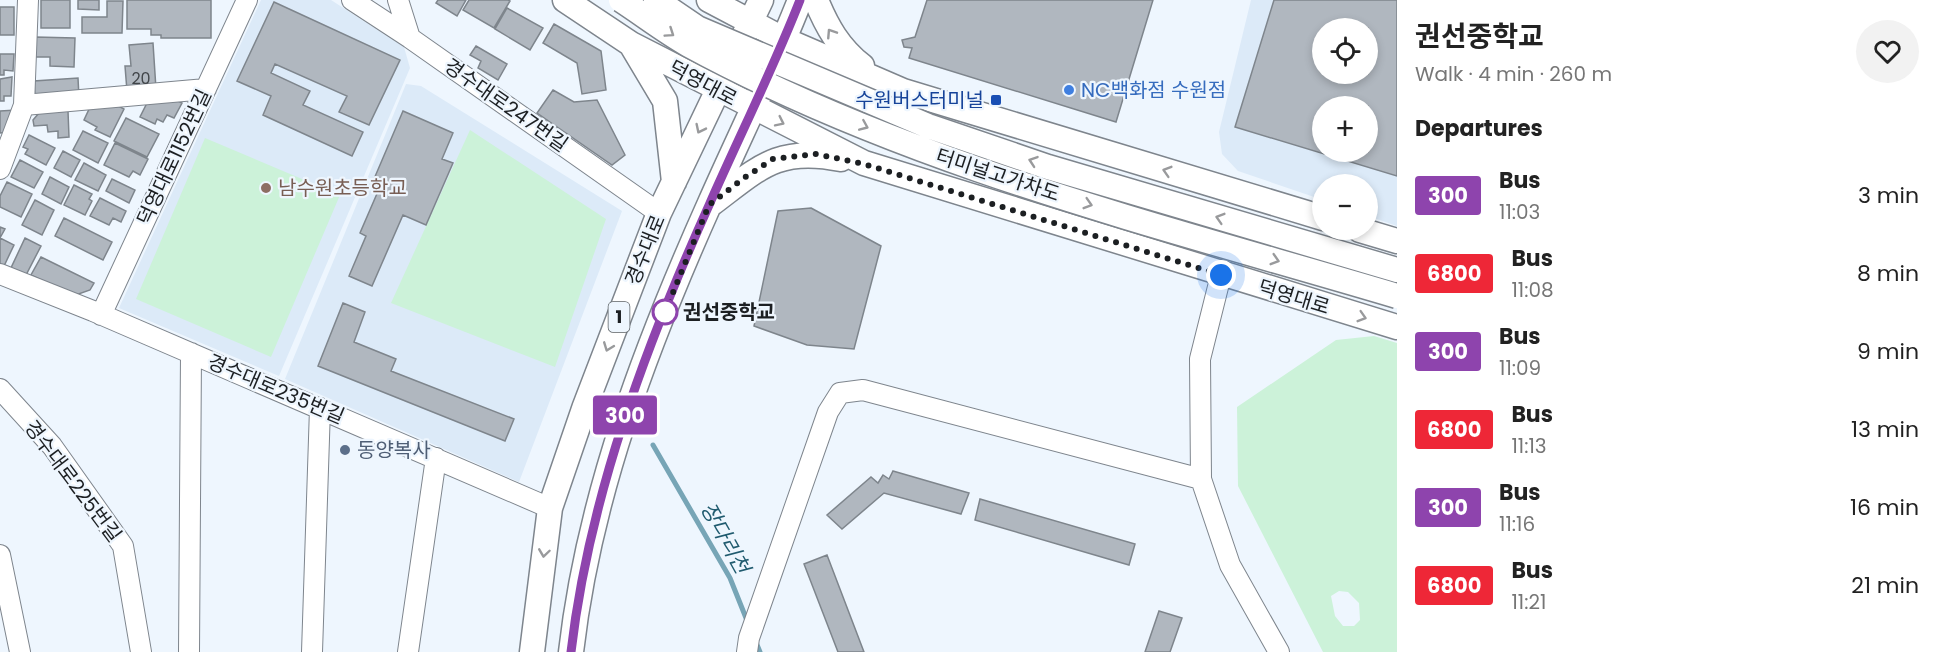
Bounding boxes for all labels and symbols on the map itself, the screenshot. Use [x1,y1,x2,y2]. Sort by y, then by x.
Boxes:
one-way arrow [664,25,674,37]
one-way arrow [827,29,838,40]
street label: 경수대로247번길 [438,52,574,158]
street label: 덕영대로 [664,53,742,113]
house number: 20 [131,67,151,90]
place label: NC백화점 수원점 [1081,76,1226,104]
marker: NC백화점 수원점 [1062,83,1076,97]
street label: 덕영대로1152번길 [130,84,218,230]
place label: 수원버스터미널 [855,86,984,114]
marker: 수원버스터미널 [989,93,1003,107]
one-way arrow [773,114,784,126]
one-way arrow [858,119,869,131]
one-way arrow [696,123,708,134]
street label: 터미널고가차도 [932,142,1064,208]
one-way arrow [1029,156,1039,169]
one-way arrow [1162,166,1173,178]
place label: 남수원초등학교 [278,174,407,202]
marker: 남수원초등학교 [259,181,273,195]
one-way arrow [1082,197,1093,209]
street label: 경수대로 [618,211,672,289]
one-way arrow [1215,213,1226,225]
one-way arrow [1269,253,1280,265]
your location [1206,260,1236,290]
street label: 덕영대로 [1255,273,1333,321]
place label: 권선중학교 [683,298,775,326]
marker: 권선중학교 [652,299,678,325]
road number: 1 [608,302,630,332]
one-way arrow [1356,310,1367,322]
one-way arrow [602,341,615,352]
street label: 경수대로235번길 [203,348,349,430]
line badge: 300 [590,396,660,434]
street label: 경수대로225번길 [18,414,128,548]
place label: 동양복사 [357,436,431,464]
marker: 동양복사 [338,443,352,457]
water label: 장다리천 [694,497,758,581]
one-way arrow [539,548,551,557]

